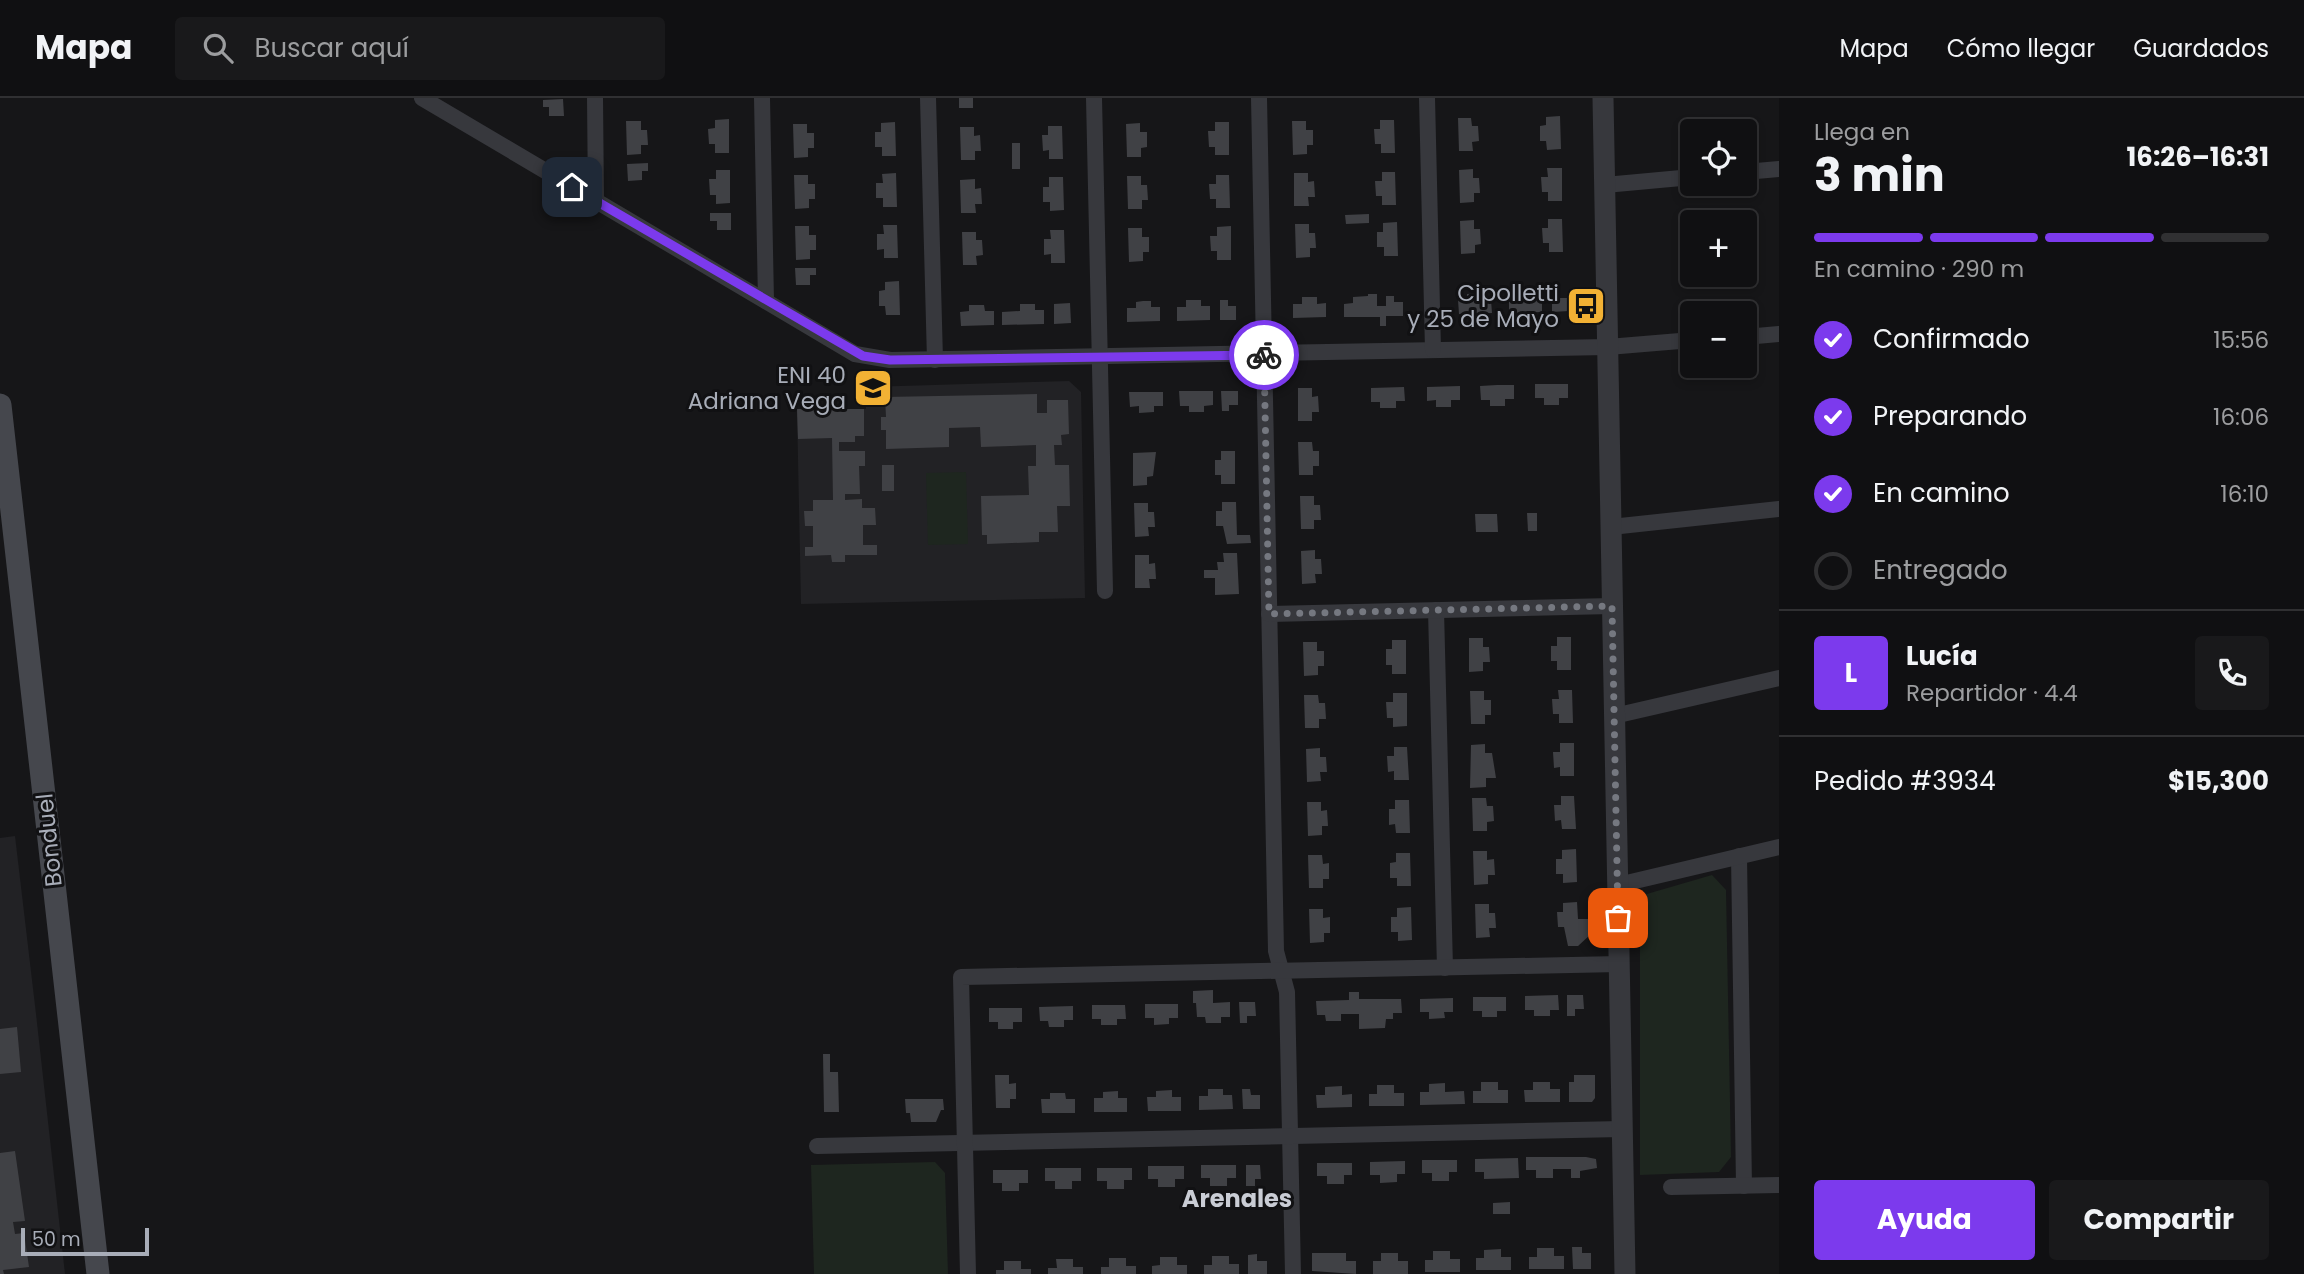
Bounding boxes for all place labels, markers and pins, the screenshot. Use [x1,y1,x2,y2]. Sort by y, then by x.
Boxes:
pin [542,157,602,217]
place label: Cipolletti y 25 de Mayo [1407,277,1559,335]
bus stop icon: Cipolletti y 25 de Mayo [1565,285,1607,327]
place label: ENI 40 Adriana Vega [688,359,846,417]
school or university icon: ENI 40 Adriana Vega [852,367,894,409]
pin [1588,888,1648,948]

